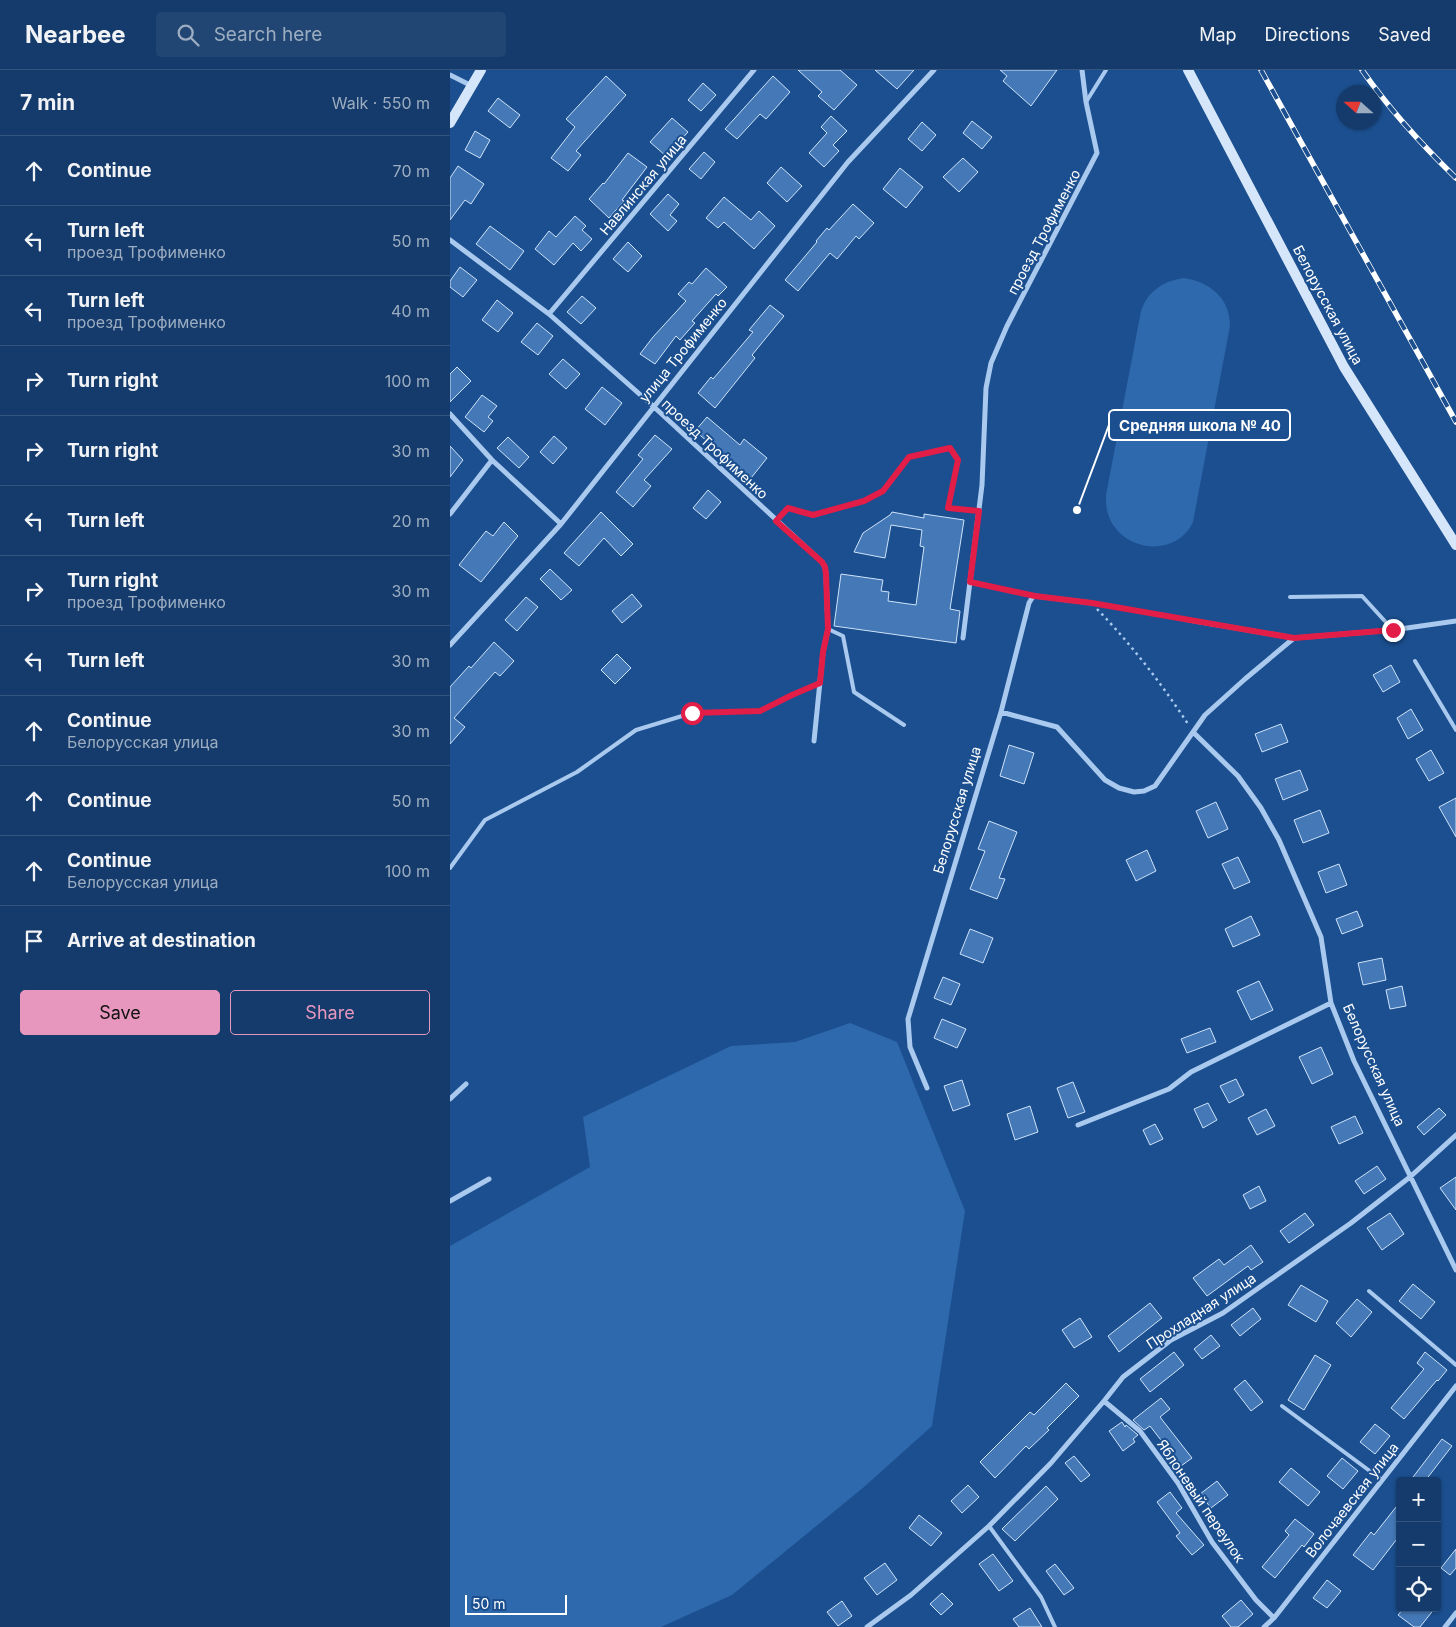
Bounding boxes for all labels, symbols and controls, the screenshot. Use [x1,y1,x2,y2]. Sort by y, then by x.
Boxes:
search box [156,12,506,57]
text: Nearbee [25,20,126,49]
icon: search [174,21,202,49]
text: Search here [214,23,322,46]
text: Map [1199,24,1237,45]
text: Directions [1265,24,1350,45]
text: Saved [1378,24,1431,45]
north arrow [1336,85,1381,130]
text: 7 min [20,90,75,115]
text: Walk · 550 m [332,93,430,113]
street label: Навлинская улица [596,131,690,238]
icon: ahead [20,157,48,185]
text: Continue [67,159,152,182]
text: 70 m [393,161,430,181]
street label: проезд Трофименко [1003,166,1084,297]
text: Turn left [67,219,145,242]
icon: left [20,227,48,255]
text: 50 m [392,231,430,251]
text: проезд Трофименко [67,242,226,262]
street label: Белорусская улица [1290,242,1367,367]
text: Turn left [67,289,145,312]
street label: улица Трофименко [635,294,730,405]
icon: left [20,297,48,325]
text: 40 m [391,301,430,321]
text: проезд Трофименко [67,312,226,332]
icon: right [20,367,48,395]
text: Turn right [67,369,158,392]
text: 100 m [385,371,430,391]
street label: проезд Трофименко [659,395,772,502]
callout: Средняя школа № 40 [1109,410,1290,440]
text: Средняя школа № 40 [1119,416,1281,435]
icon: right [20,437,48,465]
text: Turn right [67,439,158,462]
text: 30 m [392,441,430,461]
icon: left [20,507,48,535]
text: Turn left [67,509,145,532]
text: 20 m [392,511,430,531]
text: Turn right [67,569,158,592]
icon: right [20,577,48,605]
text: 30 m [392,581,430,601]
text: проезд Трофименко [67,592,226,612]
route end [1382,619,1405,642]
icon: left [20,647,48,675]
text: Turn left [67,649,145,672]
text: 30 m [392,651,430,671]
route start [681,702,704,725]
text: Continue [67,709,152,732]
icon: ahead [20,717,48,745]
text: 30 m [392,721,430,741]
text: Белорусская улица [67,732,218,752]
street label: Белорусская улица [929,744,984,876]
icon: ahead [20,787,48,815]
text: Continue [67,789,152,812]
text: 50 m [392,791,430,811]
text: Continue [67,849,152,872]
icon: ahead [20,857,48,885]
text: 100 m [385,861,430,881]
text: Белорусская улица [67,872,218,892]
icon: arrive [20,927,48,955]
text: Arrive at destination [67,929,256,952]
button: Save [20,990,220,1035]
button: Share [230,990,430,1035]
street label: Белорусская улица [1340,1001,1409,1129]
street label: Прохладная улица [1143,1269,1259,1352]
street label: Яблоневый переулок [1154,1436,1249,1566]
street label: Волочаевская улица [1301,1439,1402,1561]
map controls [1396,1477,1441,1612]
button: + [1396,1477,1441,1522]
button: − [1396,1522,1441,1567]
button: locate [1396,1567,1441,1612]
scale bar [465,1592,568,1615]
text: 50 m [472,1595,506,1612]

